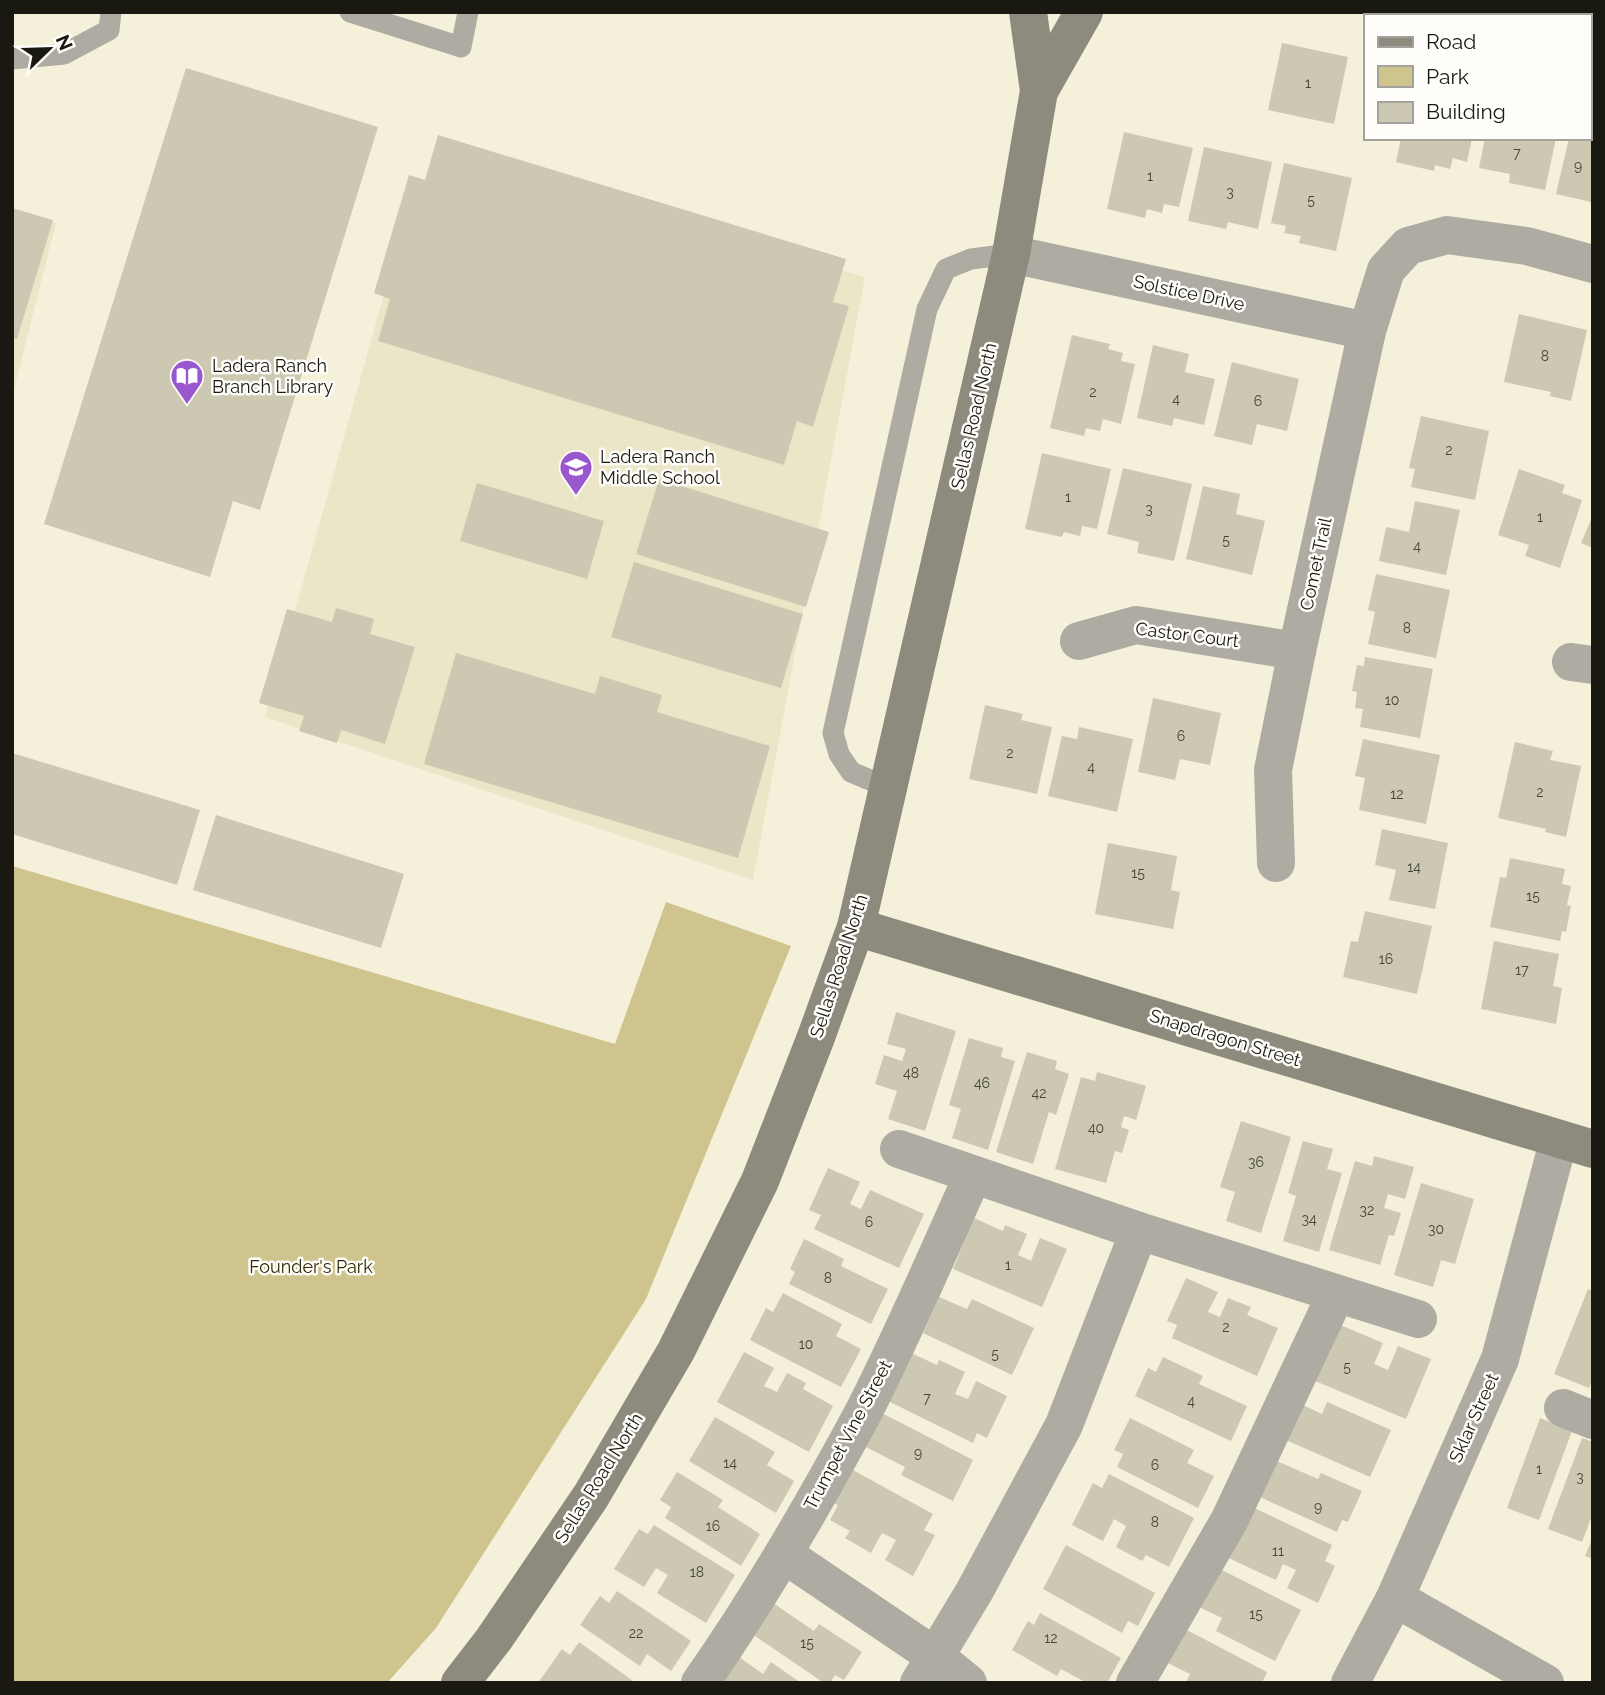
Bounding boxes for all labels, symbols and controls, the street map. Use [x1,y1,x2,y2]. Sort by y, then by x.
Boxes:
north arrow [14,14,84,84]
legend [1364,14,1591,140]
text: Road [1426,29,1476,54]
text: N [52,31,78,53]
text: Park [1426,64,1469,89]
house number: 1 [1305,75,1311,91]
text: Building [1426,99,1506,124]
house number: 7 [1513,145,1521,161]
house number: 9 [1574,158,1582,174]
house number: 1 [1147,168,1153,184]
house number: 3 [1226,184,1234,200]
house number: 5 [1307,192,1315,208]
street label: Solstice Drive [1132,270,1247,315]
street label: Sellas Road North [946,341,1001,491]
house number: 8 [1541,348,1549,364]
place label: Ladera Ranch Branch Library [212,355,333,397]
library icon: Ladera Ranch Branch Library [168,357,206,406]
house number: 2 [1089,384,1097,400]
house number: 4 [1172,391,1180,407]
house number: 6 [1254,393,1262,409]
house number: 2 [1445,442,1453,458]
place label: Ladera Ranch Middle School [600,446,720,488]
school or university icon: Ladera Ranch Middle School [557,448,595,497]
house number: 1 [1065,489,1071,505]
house number: 3 [1145,501,1153,517]
house number: 1 [1537,509,1543,525]
street label: Comet Trail [1295,515,1336,612]
house number: 5 [1222,532,1230,548]
house number: 4 [1413,538,1421,554]
street label: Castor Court [1134,618,1240,651]
house number: 8 [1403,620,1411,636]
house number: 10 [1385,692,1399,708]
house number: 6 [1177,728,1185,744]
house number: 2 [1006,745,1014,761]
house number: 4 [1087,759,1095,775]
house number: 2 [1536,784,1544,800]
house number: 12 [1390,786,1404,802]
house number: 14 [1407,859,1421,875]
house number: 15 [1131,865,1145,881]
house number: 15 [1526,888,1540,904]
street label: Sellas Road North [805,892,872,1040]
house number: 16 [1379,951,1393,967]
house number: 17 [1515,962,1529,978]
street label: Snapdragon Street [1147,1005,1303,1070]
house number: 48 [903,1065,919,1081]
house number: 46 [974,1075,990,1091]
house number: 42 [1032,1085,1046,1101]
house number: 40 [1088,1120,1104,1136]
house number: 36 [1248,1154,1264,1170]
house number: 32 [1360,1202,1374,1218]
house number: 34 [1301,1211,1317,1227]
house number: 6 [865,1214,873,1230]
house number: 30 [1428,1221,1444,1237]
park label: Founder's Park [249,1256,373,1277]
house number: 1 [1005,1257,1011,1273]
house number: 8 [824,1270,832,1286]
house number: 2 [1222,1319,1230,1335]
house number: 10 [799,1336,813,1352]
house number: 5 [991,1346,999,1362]
street label: Trumpet Vine Street [799,1356,896,1513]
house number: 5 [1343,1359,1351,1375]
street label: Sklar Street [1445,1370,1503,1466]
house number: 7 [923,1390,931,1406]
house number: 4 [1187,1393,1195,1409]
street label: Sellas Road North [550,1409,647,1547]
house number: 9 [914,1445,922,1461]
house number: 14 [723,1455,737,1471]
house number: 6 [1151,1457,1159,1473]
house number: 1 [1536,1461,1542,1477]
house number: 3 [1576,1469,1584,1485]
house number: 9 [1314,1499,1322,1515]
house number: 8 [1151,1514,1159,1530]
house number: 16 [706,1518,720,1534]
house number: 11 [1272,1543,1284,1559]
house number: 18 [690,1564,704,1580]
house number: 15 [1249,1606,1263,1622]
house number: 22 [629,1625,643,1641]
house number: 12 [1044,1630,1058,1646]
house number: 15 [800,1635,814,1651]

